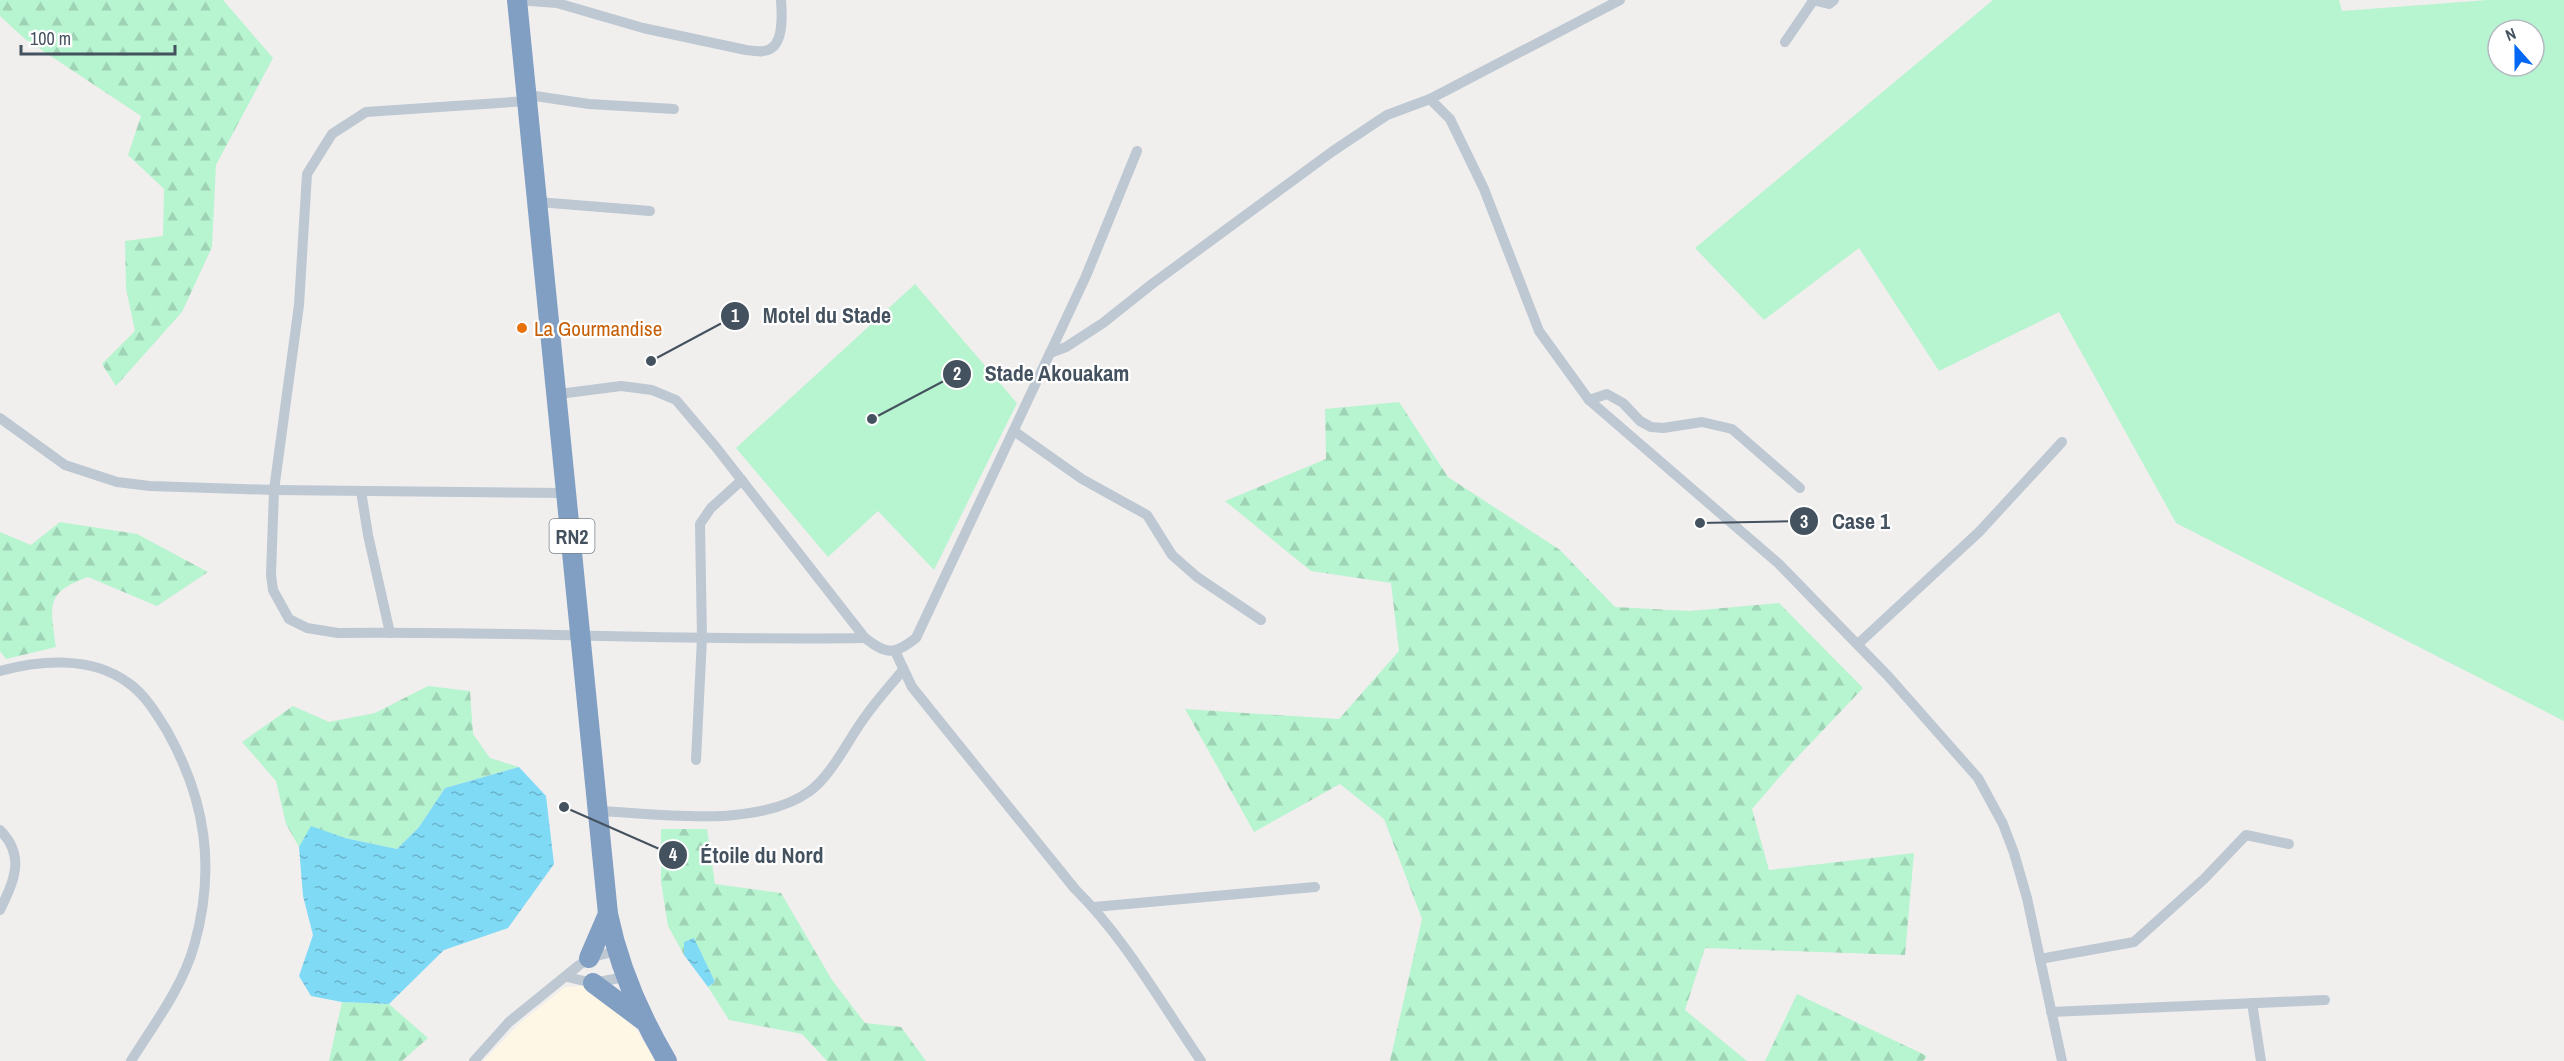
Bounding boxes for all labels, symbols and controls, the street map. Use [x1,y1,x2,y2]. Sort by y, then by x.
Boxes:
scale bar [21,18,176,56]
north arrow [2486,18,2546,78]
text: N [2502,22,2519,46]
text: 100 m [30,26,71,51]
callout: Motel du Stade [720,296,903,336]
text: Motel du Stade [763,300,891,330]
text: 1 [731,303,740,328]
place label: La Gourmandise [534,314,662,343]
marker: La Gourmandise [515,321,529,335]
callout: Stade Akouakam [942,354,1142,394]
text: Stade Akouakam [985,358,1129,388]
text: 2 [953,361,961,386]
callout: Case 1 [1789,501,1902,541]
text: Case 1 [1832,506,1891,536]
text: 3 [1800,509,1808,534]
road number: RN2 [550,519,594,553]
callout: Étoile du Nord [658,835,835,875]
text: Étoile du Nord [700,840,824,870]
text: 4 [669,842,678,867]

